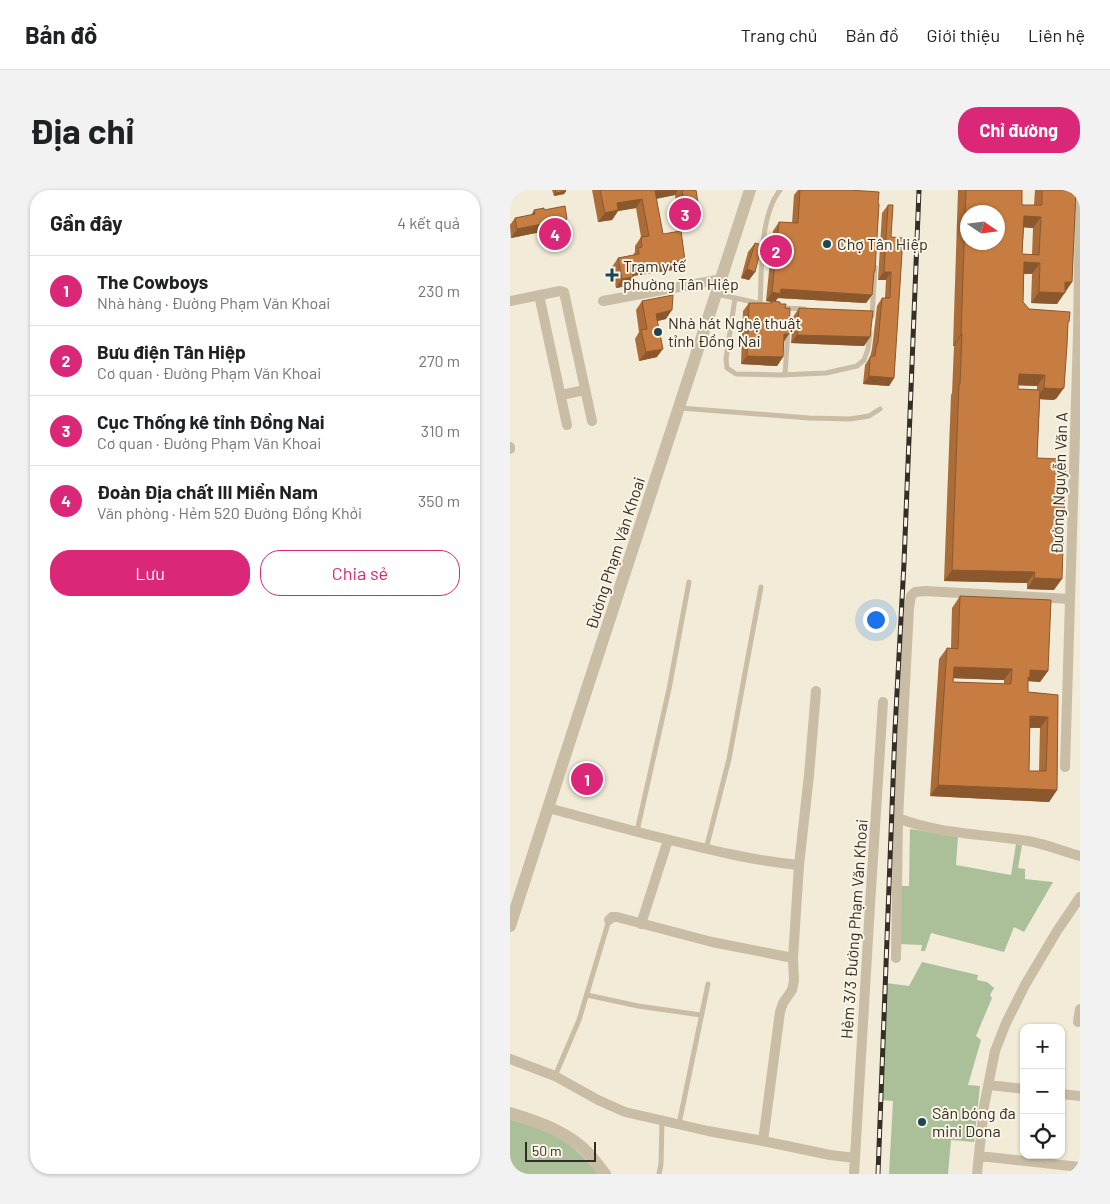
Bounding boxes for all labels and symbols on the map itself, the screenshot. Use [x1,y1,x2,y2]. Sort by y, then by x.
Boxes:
pin: 3 [669,195,701,233]
north arrow [960,205,1005,250]
pin: 4 [539,215,571,253]
pin: 2 [760,232,792,270]
place label: Chợ Tân Hiệp [837,234,928,253]
marker: Chợ Tân Hiệp [821,238,833,250]
place label: Trạm y tế phường Tân Hiệp [623,256,739,293]
marker: Trạm y tế phường Tân Hiệp [605,268,619,282]
place label: Nhà hát Nghệ thuật tỉnh Đồng Nai [668,313,801,350]
marker: Nhà hát Nghệ thuật tỉnh Đồng Nai [652,326,664,338]
street label: Đường Nguyễn Văn A [1047,411,1070,554]
street label: Đường Phạm Văn Khoai [581,474,648,631]
your location [863,607,889,633]
pin: 1 [571,760,603,798]
street label: Hẻm 3/3 Đường Phạm Văn Khoai [836,818,871,1040]
place label: Sân bóng đa mini Dona [932,1103,1016,1140]
marker: Sân bóng đa mini Dona [916,1116,928,1128]
scale bar [525,1139,596,1162]

